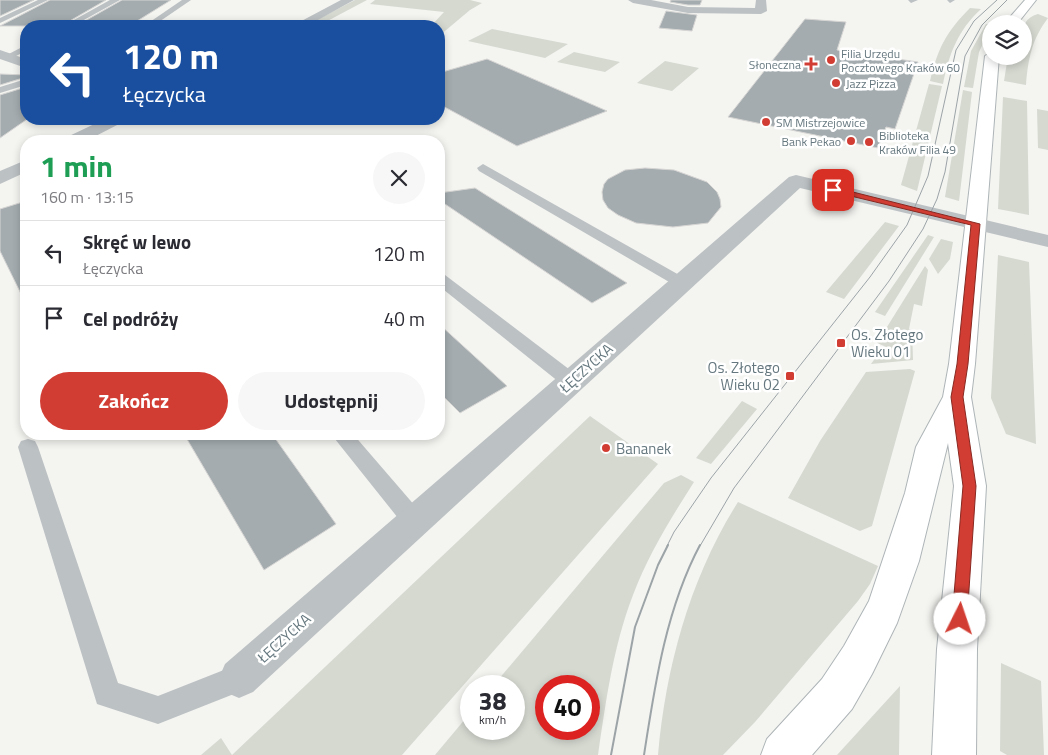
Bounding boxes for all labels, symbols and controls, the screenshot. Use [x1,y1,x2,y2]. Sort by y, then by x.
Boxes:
map controls [982,15,1032,65]
button: layers [982,15,1032,65]
text: 120 m [123,29,219,83]
icon: left [40,40,105,105]
place label: Filia Urzędu Pocztowego Kraków 60 [841,44,960,77]
marker: Filia Urzędu Pocztowego Kraków 60 [825,54,837,66]
place label: Słoneczna [749,55,801,74]
marker: Słoneczna [805,58,817,70]
place label: Jazz Pizza [846,74,896,93]
text: Łęczycka [123,77,206,111]
marker: Jazz Pizza [830,77,842,89]
place label: SM Mistrzejowice [776,113,865,132]
marker: SM Mistrzejowice [760,116,772,128]
place label: Biblioteka Kraków Filia 49 [879,126,956,159]
place label: Bank Pekao [782,132,841,151]
marker: Bank Pekao [845,135,857,147]
marker: Biblioteka Kraków Filia 49 [863,136,875,148]
text: 1 min [40,143,113,189]
button: close [373,152,425,204]
pin [812,169,854,211]
icon: arrive [819,176,847,204]
text: 160 m · 13:15 [40,185,134,209]
text: Skręć w lewo [83,227,191,256]
icon: left [40,239,68,267]
text: 120 m [373,239,425,268]
text: Łęczycka [83,256,143,280]
icon: arrive [40,304,68,332]
text: Cel podróży [83,304,178,333]
text: 40 m [384,304,425,333]
place label: Os. Złotego Wieku 01 [851,323,924,363]
marker: Os. Złotego Wieku 01 [835,337,847,349]
street label: ŁĘCZYCKA [553,338,618,399]
place label: Os. Złotego Wieku 02 [708,356,780,396]
marker: Os. Złotego Wieku 02 [784,370,796,382]
button: Zakończ [40,372,228,430]
button: Udostępnij [238,372,425,430]
place label: Bananek [616,437,671,460]
marker: Bananek [600,442,612,454]
position arrow [933,592,985,644]
street label: ŁĘCZYCKA [251,608,316,669]
speed limit sign: 40 [535,675,600,740]
text: 38 [478,682,507,720]
text: km/h [479,710,506,729]

